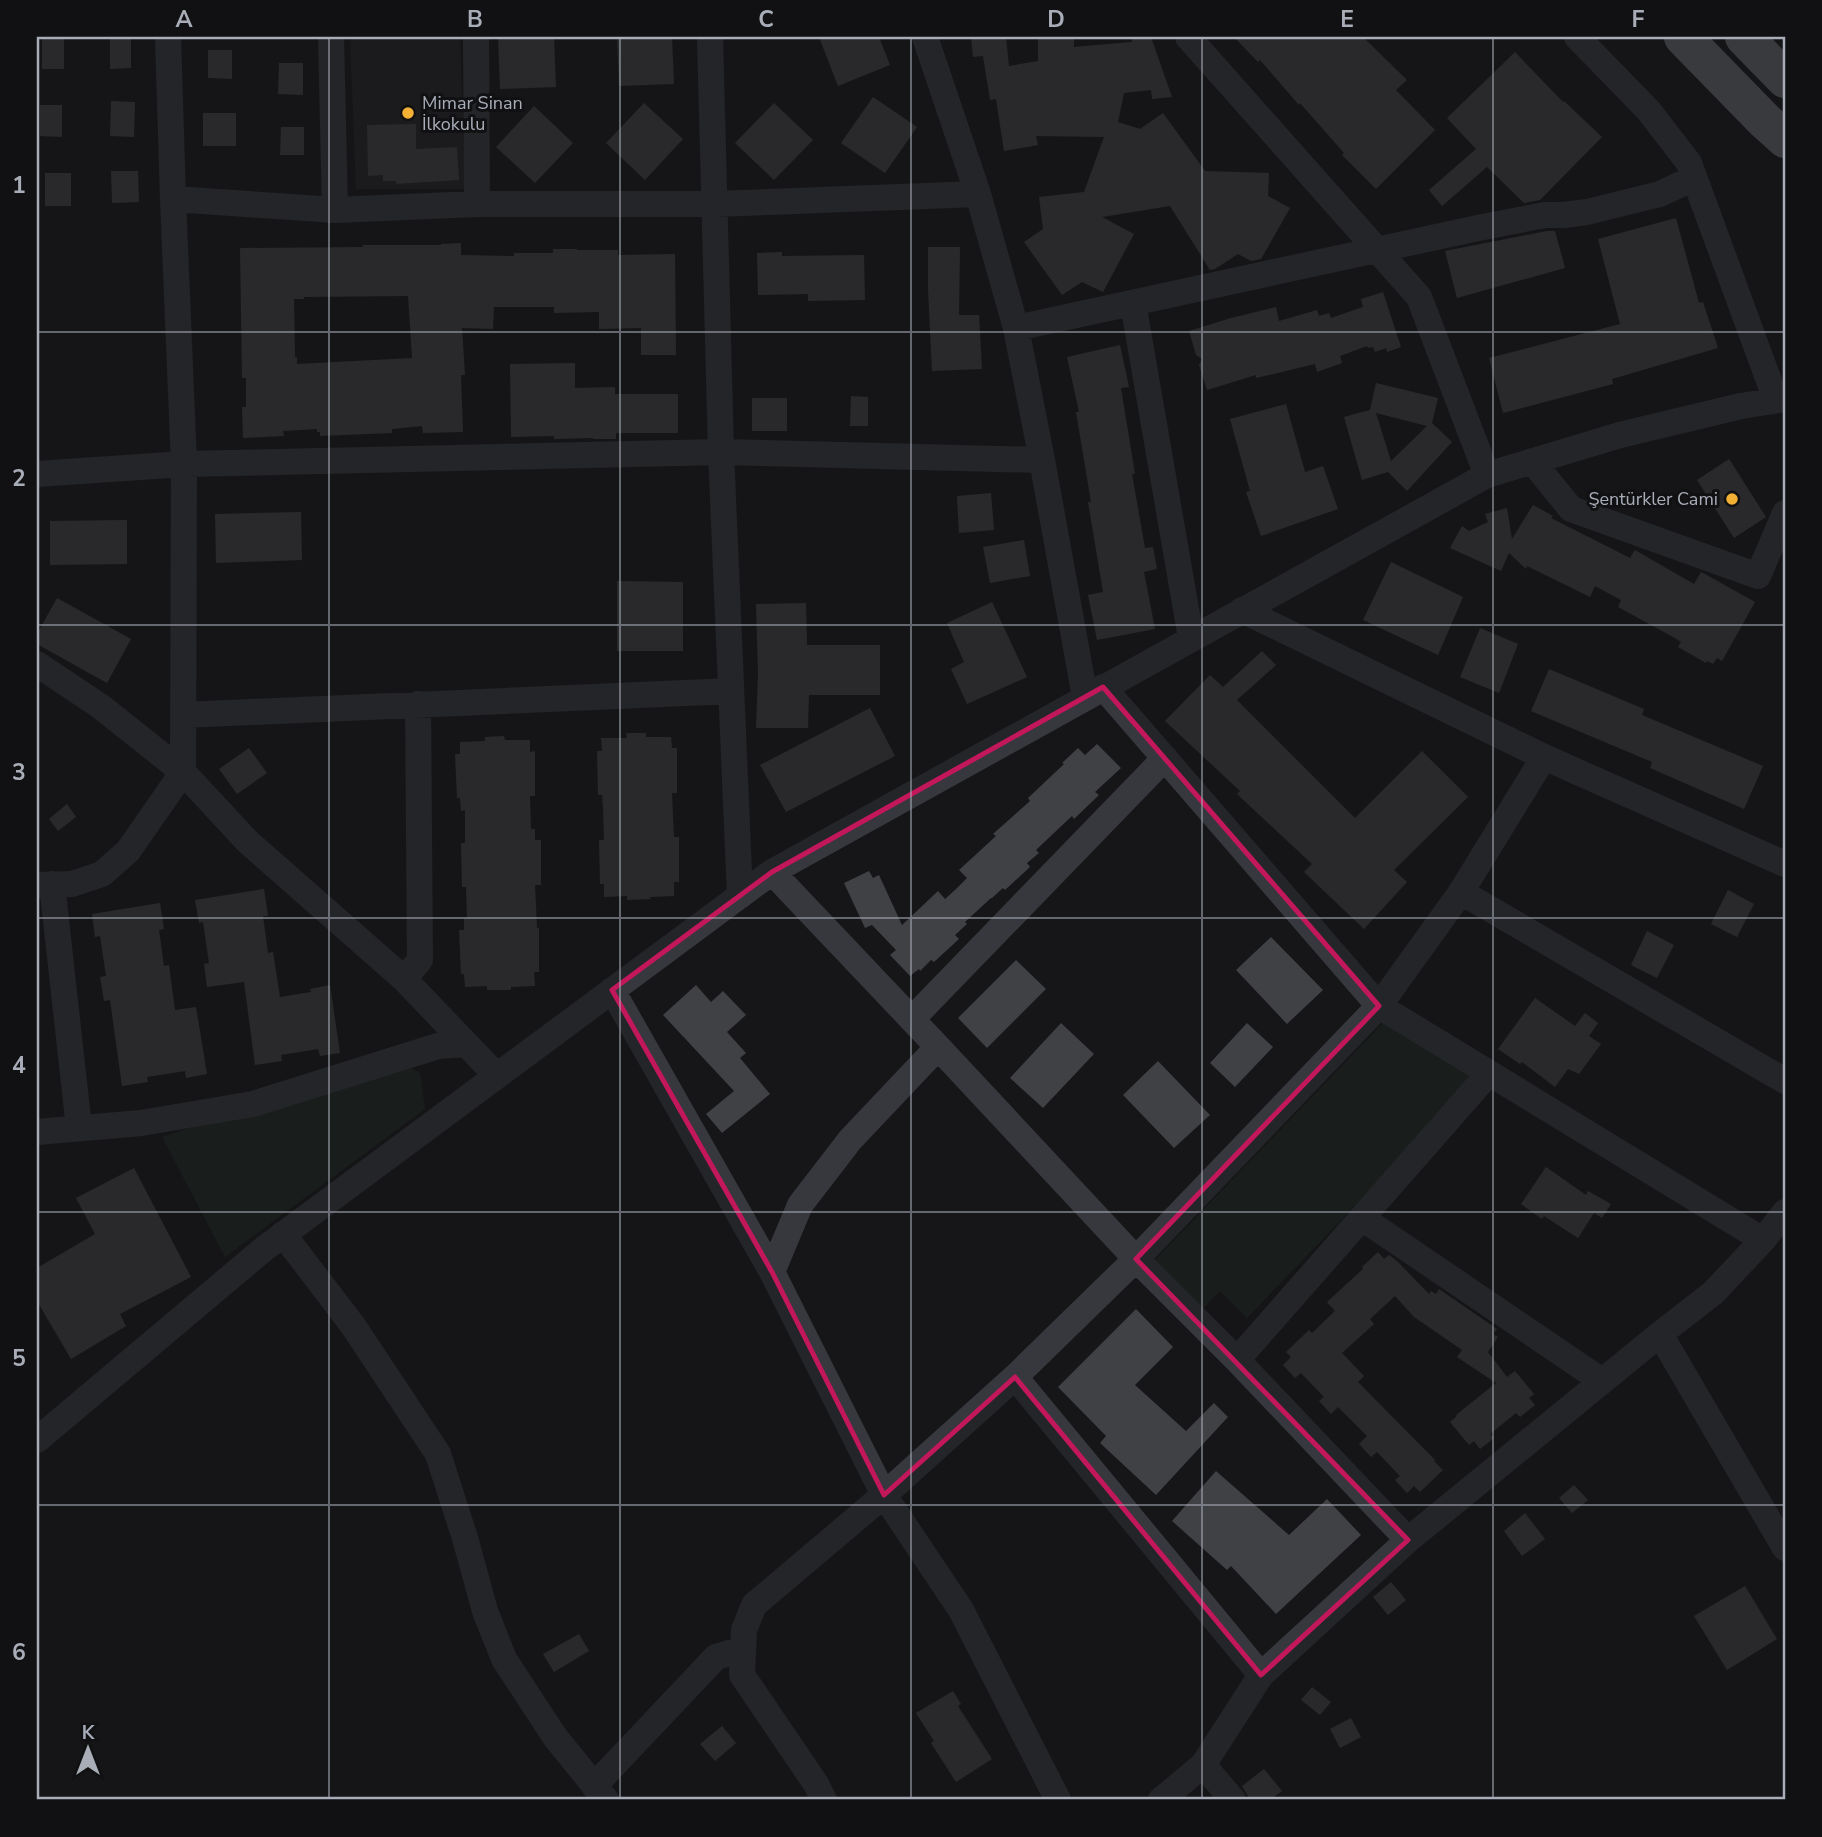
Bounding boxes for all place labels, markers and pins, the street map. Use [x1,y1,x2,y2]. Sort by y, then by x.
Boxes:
place label: Mimar Sinan İlkokulu [422,91,523,136]
marker: Mimar Sinan İlkokulu [400,105,416,121]
place label: Şentürkler Cami [1588,487,1718,511]
marker: Şentürkler Cami [1724,491,1740,507]

